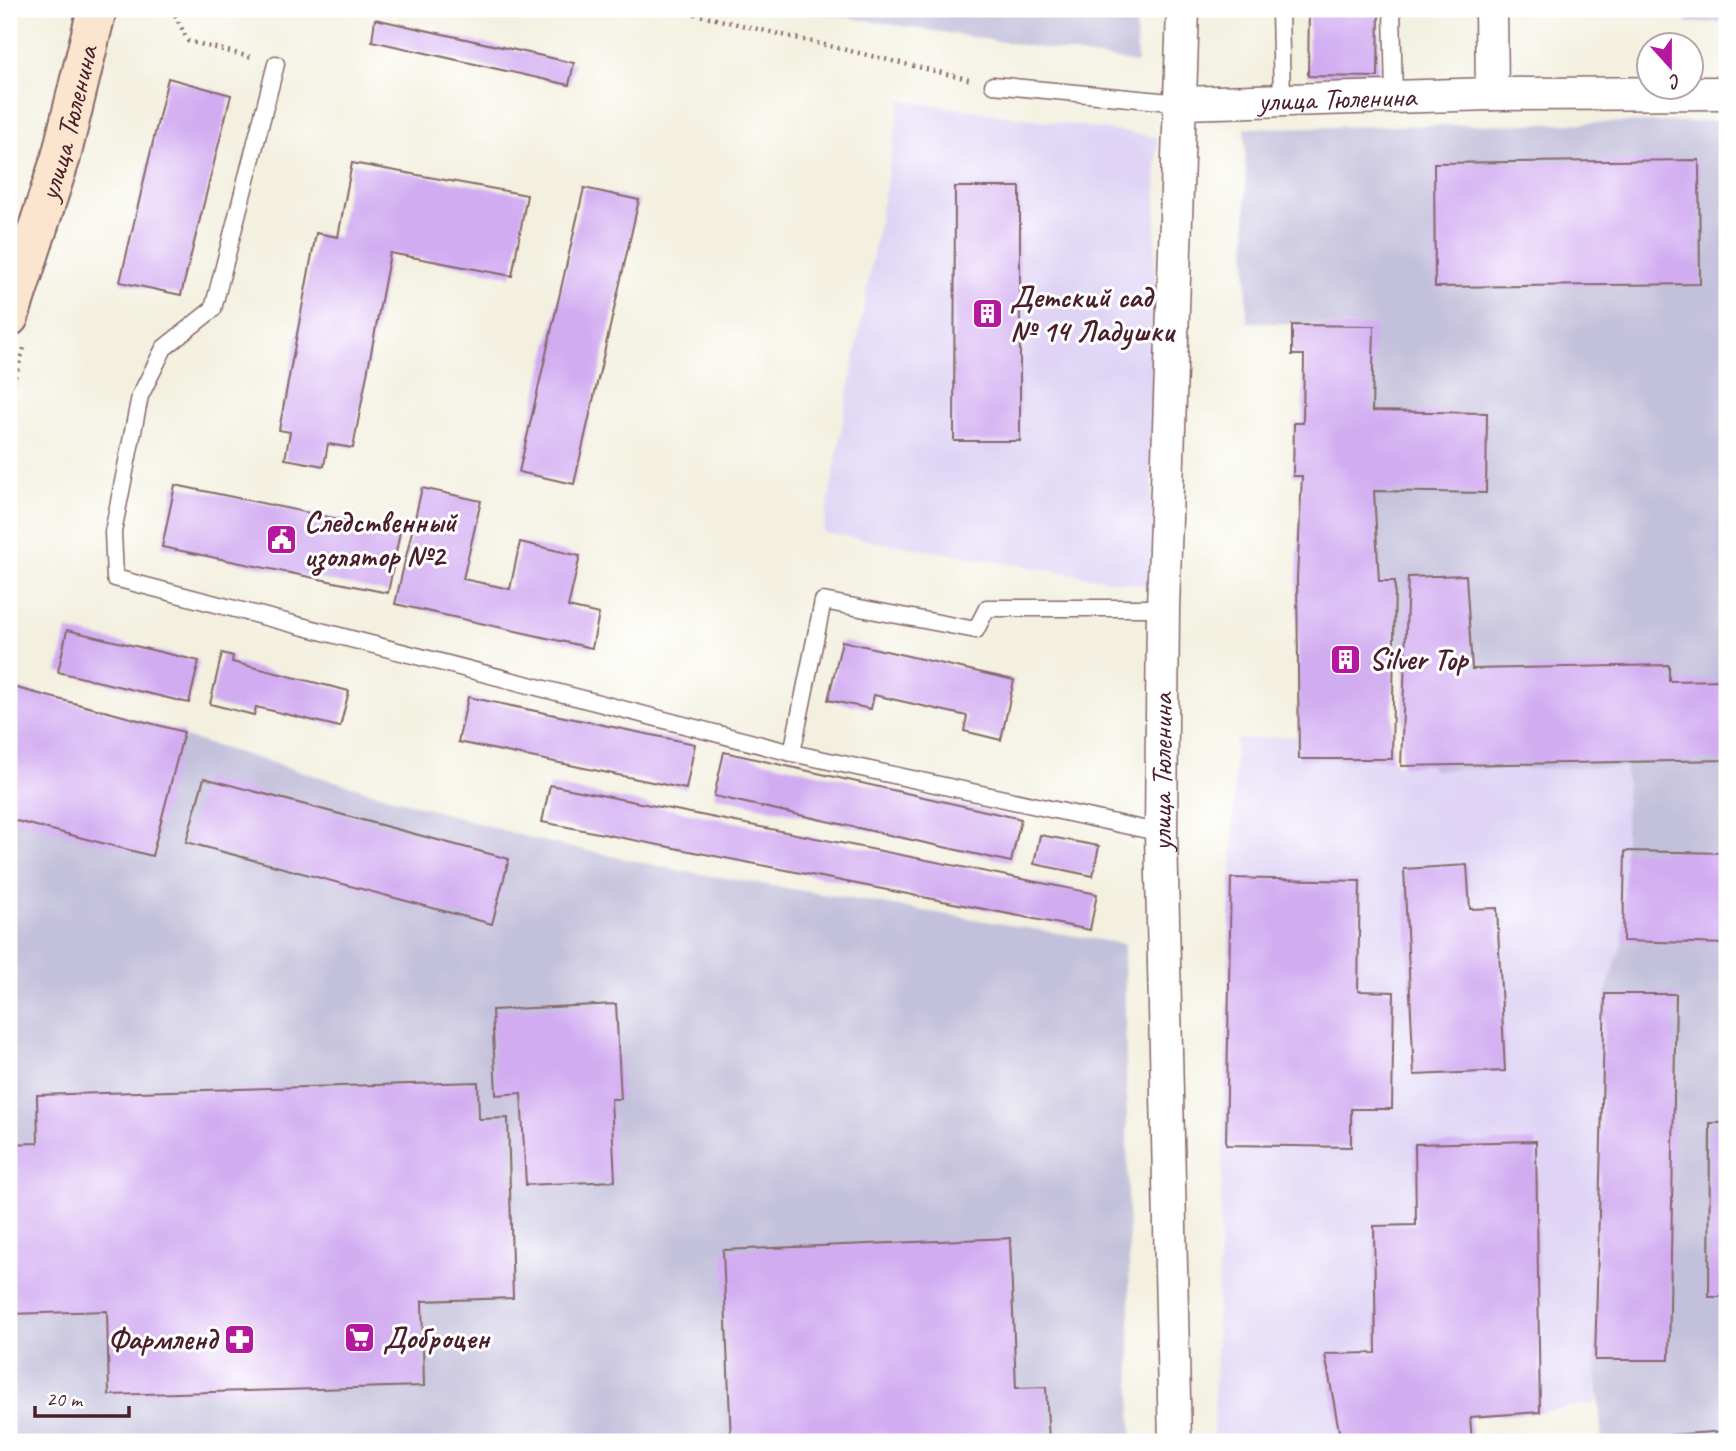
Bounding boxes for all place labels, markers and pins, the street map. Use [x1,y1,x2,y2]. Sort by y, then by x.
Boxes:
place label: Детский сад № 14 Ладушки [1010,278,1176,351]
building icon: Детский сад № 14 Ладушки [970,297,1004,331]
place label: Следственный изолятор №2 [304,503,458,576]
public building icon: Следственный изолятор №2 [264,522,298,556]
place label: Silver Top [1369,640,1470,678]
building icon: Silver Top [1329,642,1363,676]
place label: Доброцен [383,1319,491,1357]
place label: Фармленд [108,1320,220,1358]
supermarket icon: Доброцен [343,1321,377,1355]
pharmacy icon: Фармленд [223,1322,257,1356]

